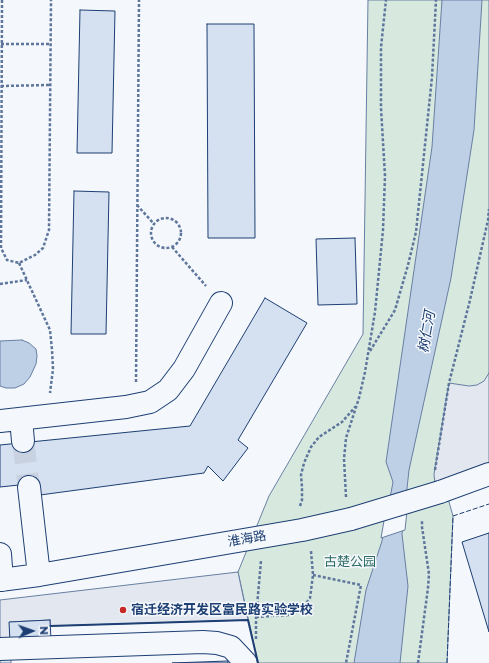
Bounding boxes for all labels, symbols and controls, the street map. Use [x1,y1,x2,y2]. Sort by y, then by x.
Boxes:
water label: 树仁河 [415,310,439,354]
street label: 淮海路 [226,528,268,550]
park label: 古楚公园 [324,554,376,570]
place label: 宿迁经济开发区富民路实验学校 [131,602,313,618]
marker: 宿迁经济开发区富民路实验学校 [118,605,128,615]
north arrow [12,611,52,651]
text: N [37,626,51,635]

